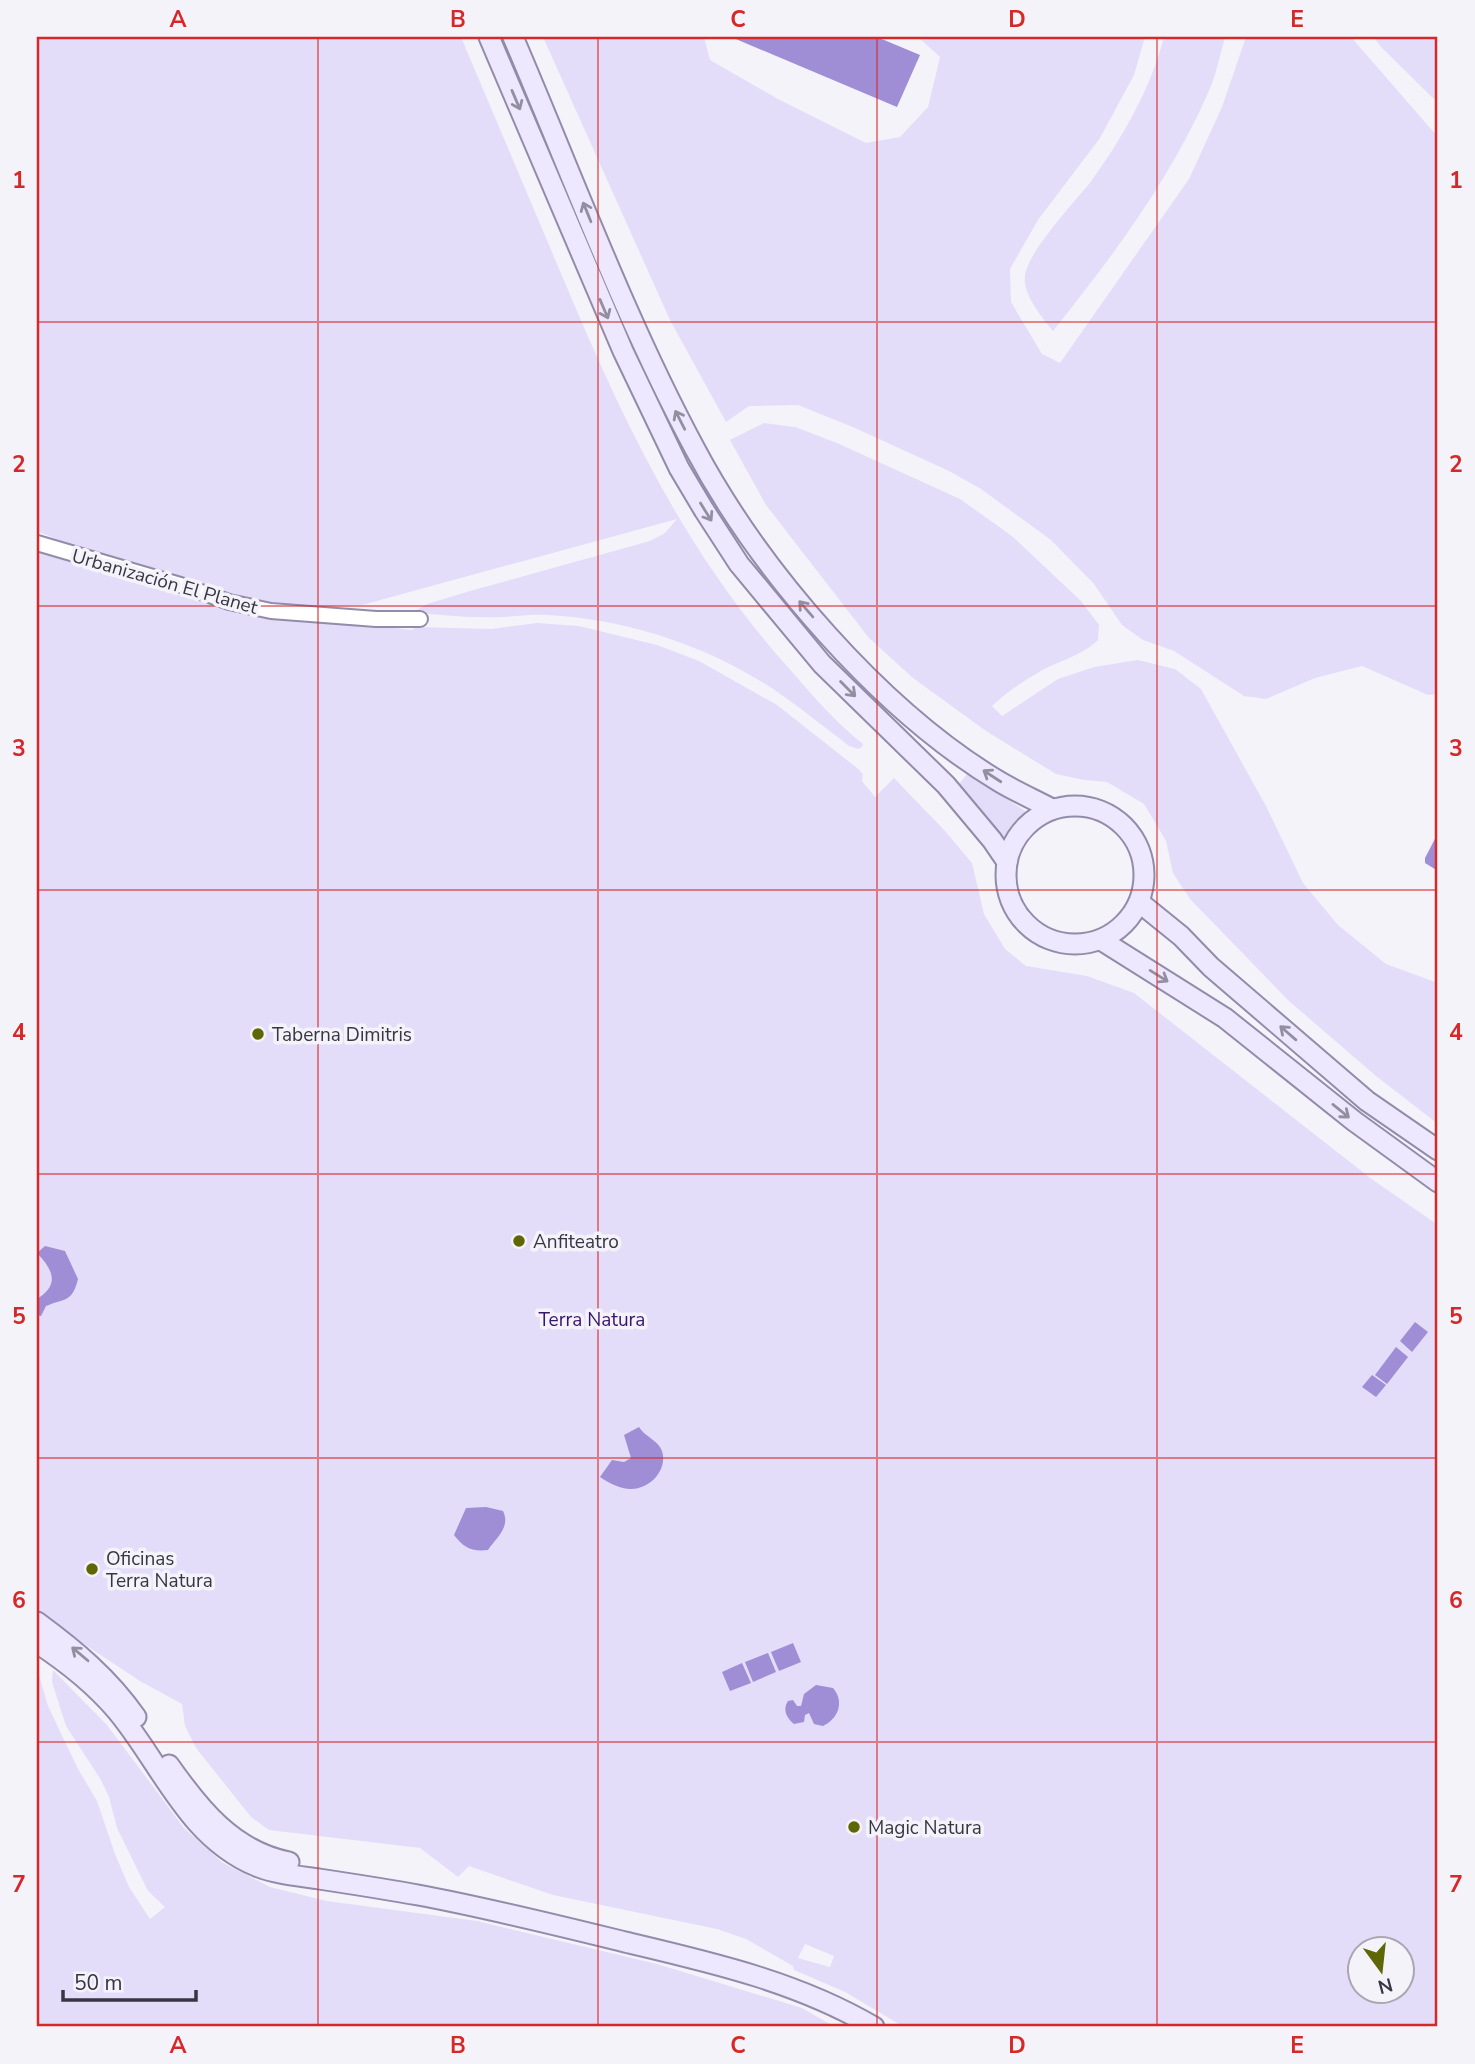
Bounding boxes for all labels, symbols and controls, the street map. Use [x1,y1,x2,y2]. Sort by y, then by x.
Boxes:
text: A [169,4,187,35]
text: B [450,4,466,35]
text: C [730,4,746,35]
text: D [1008,4,1026,35]
text: E [1290,4,1304,35]
one-way arrow [510,88,523,110]
text: 1 [12,165,26,196]
text: 1 [1449,165,1463,196]
one-way arrow [580,202,593,223]
one-way arrow [599,298,612,319]
one-way arrow [672,410,686,431]
text: 2 [12,449,26,480]
text: 2 [1449,449,1463,480]
one-way arrow [699,502,713,522]
street label: Urbanización El Planet [69,543,261,621]
one-way arrow [798,600,814,618]
one-way arrow [839,681,856,698]
text: 3 [12,733,26,764]
text: 3 [1449,733,1463,764]
one-way arrow [983,769,1002,784]
one-way arrow [1148,969,1168,983]
text: 4 [12,1017,26,1048]
text: 4 [1449,1017,1463,1048]
place label: Taberna Dimitris [272,1022,412,1048]
one-way arrow [1279,1025,1297,1041]
marker: Taberna Dimitris [250,1026,266,1042]
one-way arrow [1332,1103,1350,1119]
place label: Anfiteatro [533,1229,619,1255]
marker: Anfiteatro [511,1233,527,1249]
text: 5 [12,1301,26,1332]
text: 5 [1449,1301,1463,1332]
park label: Terra Natura [539,1307,645,1333]
place label: Oficinas Terra Natura [106,1546,213,1594]
marker: Oficinas Terra Natura [84,1561,100,1577]
text: 6 [12,1585,26,1616]
text: 6 [1449,1585,1463,1616]
one-way arrow [71,1646,89,1662]
place label: Magic Natura [868,1815,982,1841]
marker: Magic Natura [846,1819,862,1835]
text: 7 [12,1869,26,1900]
text: 7 [1449,1869,1463,1900]
north arrow [1346,1934,1416,2004]
scale bar [63,1959,196,2003]
text: 50 m [74,1969,123,1997]
text: N [1375,1971,1395,2000]
text: A [169,2030,187,2061]
text: B [450,2030,466,2061]
text: C [730,2030,746,2061]
text: D [1008,2030,1026,2061]
text: E [1290,2030,1304,2061]

